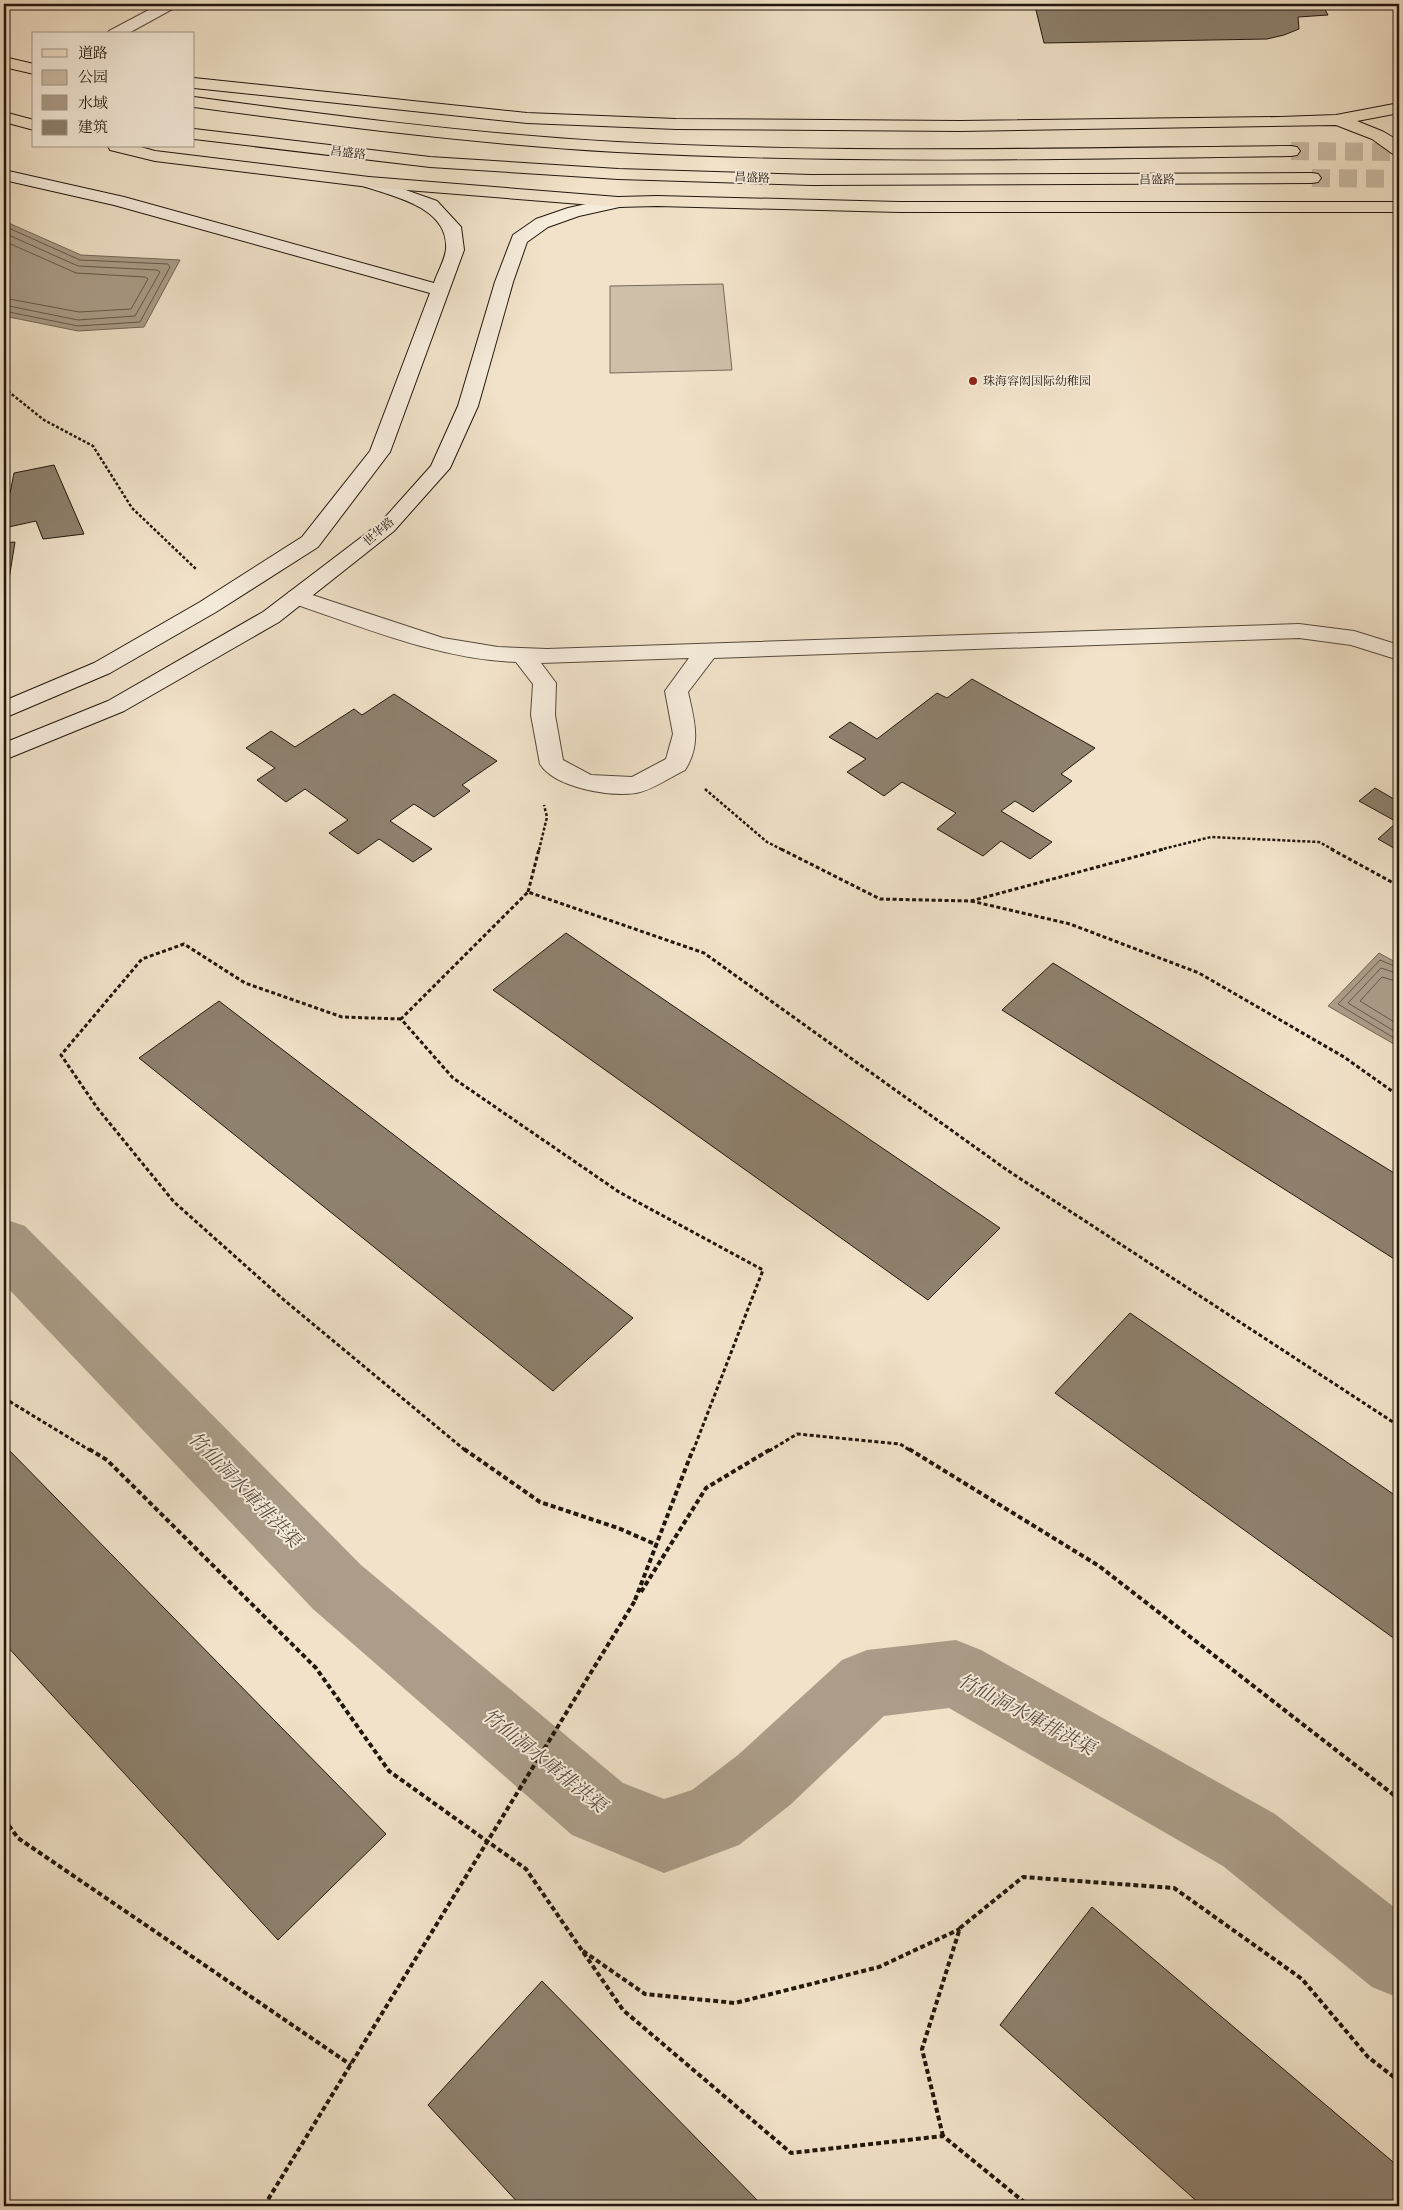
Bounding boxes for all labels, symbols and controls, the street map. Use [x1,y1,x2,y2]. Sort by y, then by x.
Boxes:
legend [32,32,195,148]
text: 道路 [78,44,108,63]
text: 公园 [78,68,108,87]
text: 水域 [78,94,108,113]
text: 建筑 [78,118,108,137]
street label: 昌盛路 [329,143,367,163]
street label: 昌盛路 [734,170,770,186]
street label: 昌盛路 [1139,172,1175,188]
place label: 珠海容闳国际幼稚园 [983,374,1091,389]
marker: 珠海容闳国际幼稚园 [967,375,979,387]
street label: 世华路 [360,515,398,549]
water label: 竹仙洞水庫排洪渠 [183,1427,307,1555]
water label: 竹仙洞水庫排洪渠 [953,1669,1101,1762]
water label: 竹仙洞水庫排洪渠 [478,1704,613,1820]

